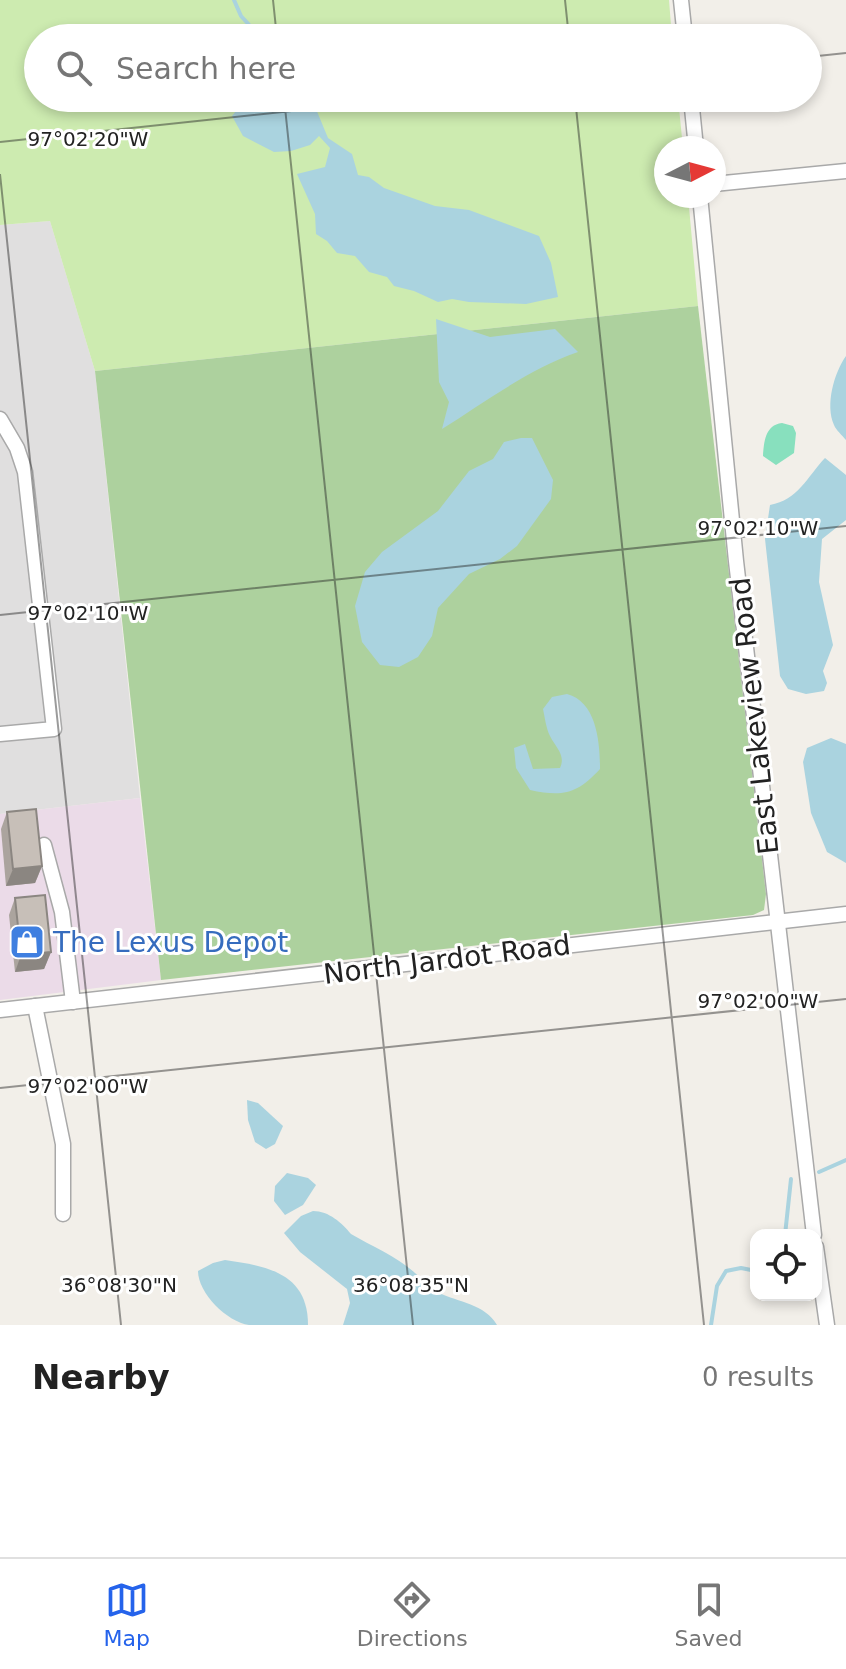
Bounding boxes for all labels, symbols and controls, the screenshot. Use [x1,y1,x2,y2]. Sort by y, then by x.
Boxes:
search box [24,24,822,112]
icon: search [52,46,96,90]
text: Search here [116,51,296,86]
text: 97°02'20"W [28,127,149,151]
north arrow [654,136,726,208]
text: 97°02'10"W [698,516,819,540]
street label: East Lakeview Road [724,576,785,856]
text: 97°02'10"W [28,601,149,625]
shop icon: The Lexus Depot [8,923,46,961]
place label: The Lexus Depot [52,926,288,959]
street label: North Jardot Road [322,928,572,991]
text: 97°02'00"W [698,989,819,1013]
text: 97°02'00"W [28,1074,149,1098]
map controls [750,1229,822,1301]
button: locate [750,1229,822,1301]
text: 36°08'30"N [61,1273,177,1297]
text: 36°08'35"N [353,1273,469,1297]
text: Nearby [32,1357,170,1397]
text: 0 results [702,1362,814,1392]
tab: Map [103,1578,150,1651]
tab: Directions [357,1578,468,1651]
tab: Saved [675,1578,743,1651]

